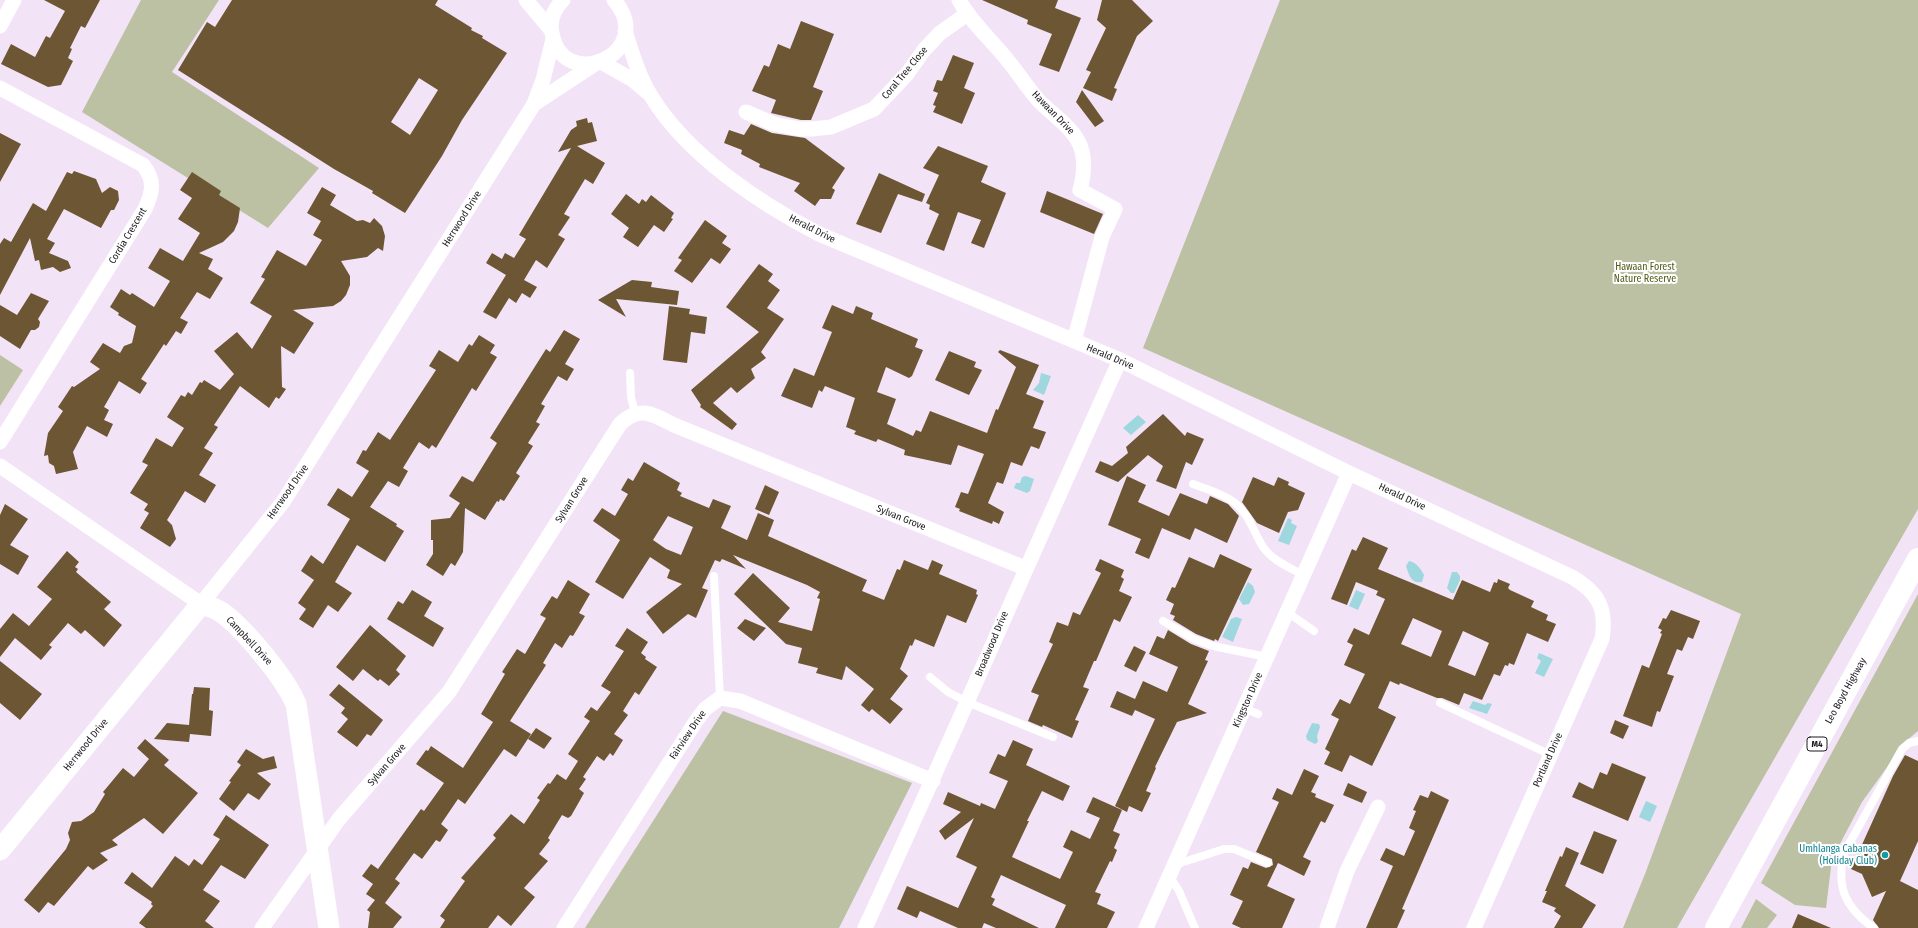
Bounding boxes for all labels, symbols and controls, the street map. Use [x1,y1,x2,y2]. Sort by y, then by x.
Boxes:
street label: Coral Tree Close [880,44,930,102]
street label: Hawaan Drive [1029,89,1077,137]
street label: Herrwood Drive [440,189,484,249]
street label: Cordia Crescent [107,206,149,266]
street label: Herald Drive [787,212,837,246]
park label: Hawaan Forest Nature Reserve [1614,261,1676,284]
street label: Herald Drive [1084,342,1136,372]
street label: Herrwood Drive [265,462,311,522]
street label: Sylvan Grove [553,475,591,525]
street label: Herald Drive [1377,481,1427,513]
street label: Sylvan Grove [875,503,927,533]
street label: Broadwood Drive [973,609,1011,679]
street label: Campbell Drive [223,614,275,668]
street label: Leo Boyd Highway [1823,656,1869,726]
street label: Kingston Drive [1230,671,1266,729]
street label: Fairview Drive [667,708,709,762]
street label: Herrwood Drive [61,716,111,774]
street label: Portland Drive [1531,731,1565,789]
road number: M4 [1807,737,1827,751]
street label: Sylvan Grove [365,741,409,789]
place label: Umhlanga Cabanas (Holiday Club) [1799,843,1877,866]
marker: Umhlanga Cabanas (Holiday Club) [1880,850,1890,860]

